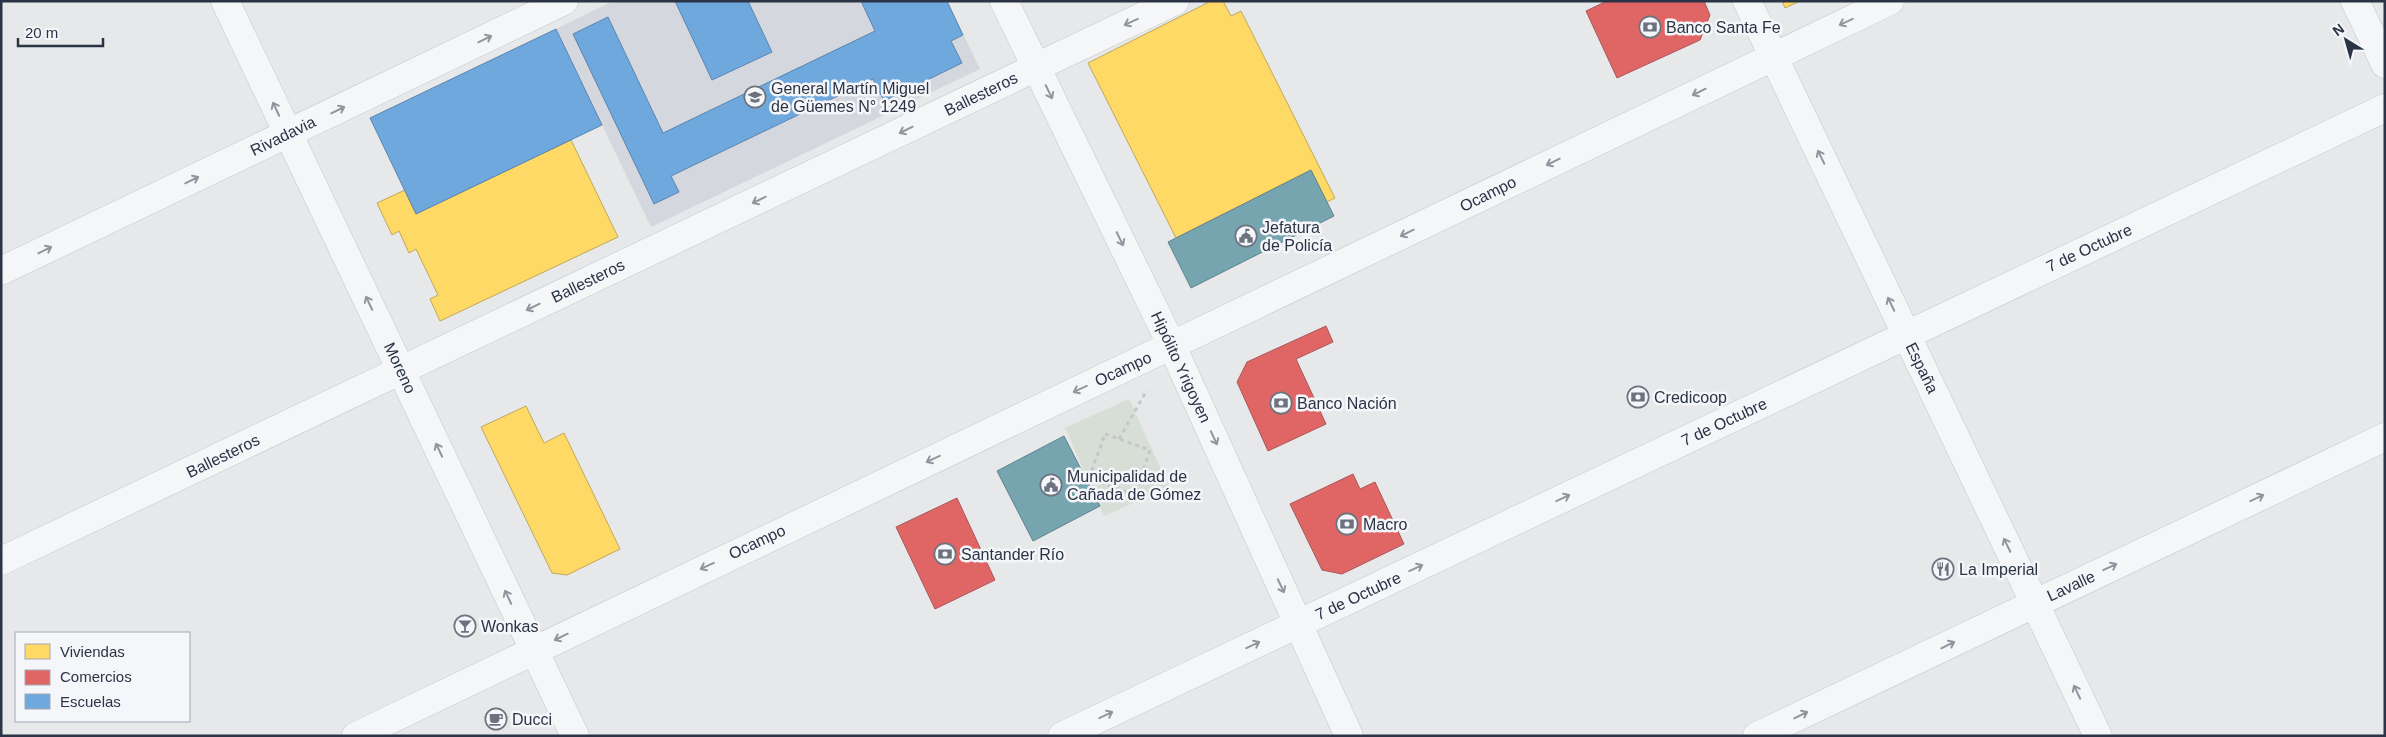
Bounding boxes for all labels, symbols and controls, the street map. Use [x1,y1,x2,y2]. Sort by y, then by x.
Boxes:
scale bar [18,15,102,47]
bank icon: Banco Santa Fe [1638,15,1662,39]
north arrow [2321,15,2371,65]
one-way arrow [1124,18,1139,27]
one-way arrow [1839,18,1854,27]
place label: Banco Santa Fe [1666,19,1781,36]
text: N [2329,20,2347,39]
text: 20 m [25,24,58,41]
one-way arrow [477,34,492,44]
street label: Ballesteros [942,69,1020,119]
place label: General Martín Miguel de Güemes N° 1249 [771,80,929,115]
school or university icon: General Martín Miguel de Güemes N° 1249 [743,85,767,109]
one-way arrow [1044,85,1054,100]
one-way arrow [1692,87,1707,97]
one-way arrow [271,102,281,117]
one-way arrow [331,104,346,114]
street label: Rivadavia [248,113,318,159]
one-way arrow [899,126,914,135]
one-way arrow [1816,150,1826,165]
one-way arrow [1546,158,1561,168]
street label: Ocampo [1457,173,1519,215]
one-way arrow [184,174,199,184]
one-way arrow [752,196,767,205]
place label: Jefatura de Policía [1262,219,1332,254]
street label: 7 de Octubre [2043,221,2135,275]
public building icon: Jefatura de Policía [1234,224,1258,248]
one-way arrow [1399,228,1414,238]
one-way arrow [1115,231,1125,246]
one-way arrow [37,245,52,254]
street label: Ballesteros [549,256,627,306]
one-way arrow [364,296,374,311]
one-way arrow [1886,297,1896,312]
one-way arrow [526,303,541,313]
street label: Hipólito Yrigoyen [1148,309,1214,425]
street label: Moreno [381,340,419,396]
street label: España [1902,340,1942,396]
street label: Ocampo [1092,348,1154,389]
one-way arrow [1073,385,1088,395]
bank icon: Credicoop [1626,385,1650,409]
place label: Credicoop [1654,389,1727,406]
bank icon: Banco Nación [1269,391,1293,415]
place label: Banco Nación [1297,395,1397,412]
street label: 7 de Octubre [1678,395,1770,449]
one-way arrow [1209,430,1219,445]
street label: Ballesteros [184,431,262,481]
one-way arrow [433,443,443,458]
one-way arrow [926,455,941,464]
place label: Municipalidad de Cañada de Gómez [1067,468,1201,503]
public building icon: Municipalidad de Cañada de Gómez [1039,473,1063,497]
one-way arrow [2249,492,2264,502]
one-way arrow [1555,493,1570,503]
bank icon: Macro [1335,512,1359,536]
place label: Macro [1363,516,1408,533]
street label: Ocampo [726,521,788,562]
one-way arrow [2002,538,2011,553]
bank icon: Santander Río [933,542,957,566]
place label: Santander Río [961,546,1064,563]
restaurant icon: La Imperial [1931,557,1955,581]
place label: La Imperial [1959,561,2038,578]
one-way arrow [700,562,715,571]
one-way arrow [2102,562,2117,572]
one-way arrow [1408,563,1423,572]
street label: Lavalle [2044,568,2098,604]
street label: 7 de Octubre [1312,569,1404,623]
one-way arrow [1277,578,1286,593]
one-way arrow [503,590,513,605]
bar icon: Wonkas [453,614,477,638]
place label: Wonkas [481,618,539,635]
legend [15,632,190,722]
one-way arrow [554,632,569,642]
one-way arrow [1245,640,1260,649]
one-way arrow [1940,640,1955,650]
text: Viviendas [60,643,125,660]
text: Comercios [60,668,132,685]
one-way arrow [2072,685,2081,700]
text: Escuelas [60,693,121,710]
cafe icon: Ducci [484,707,508,731]
one-way arrow [1098,710,1113,719]
one-way arrow [1793,710,1808,719]
place label: Ducci [512,711,552,728]

